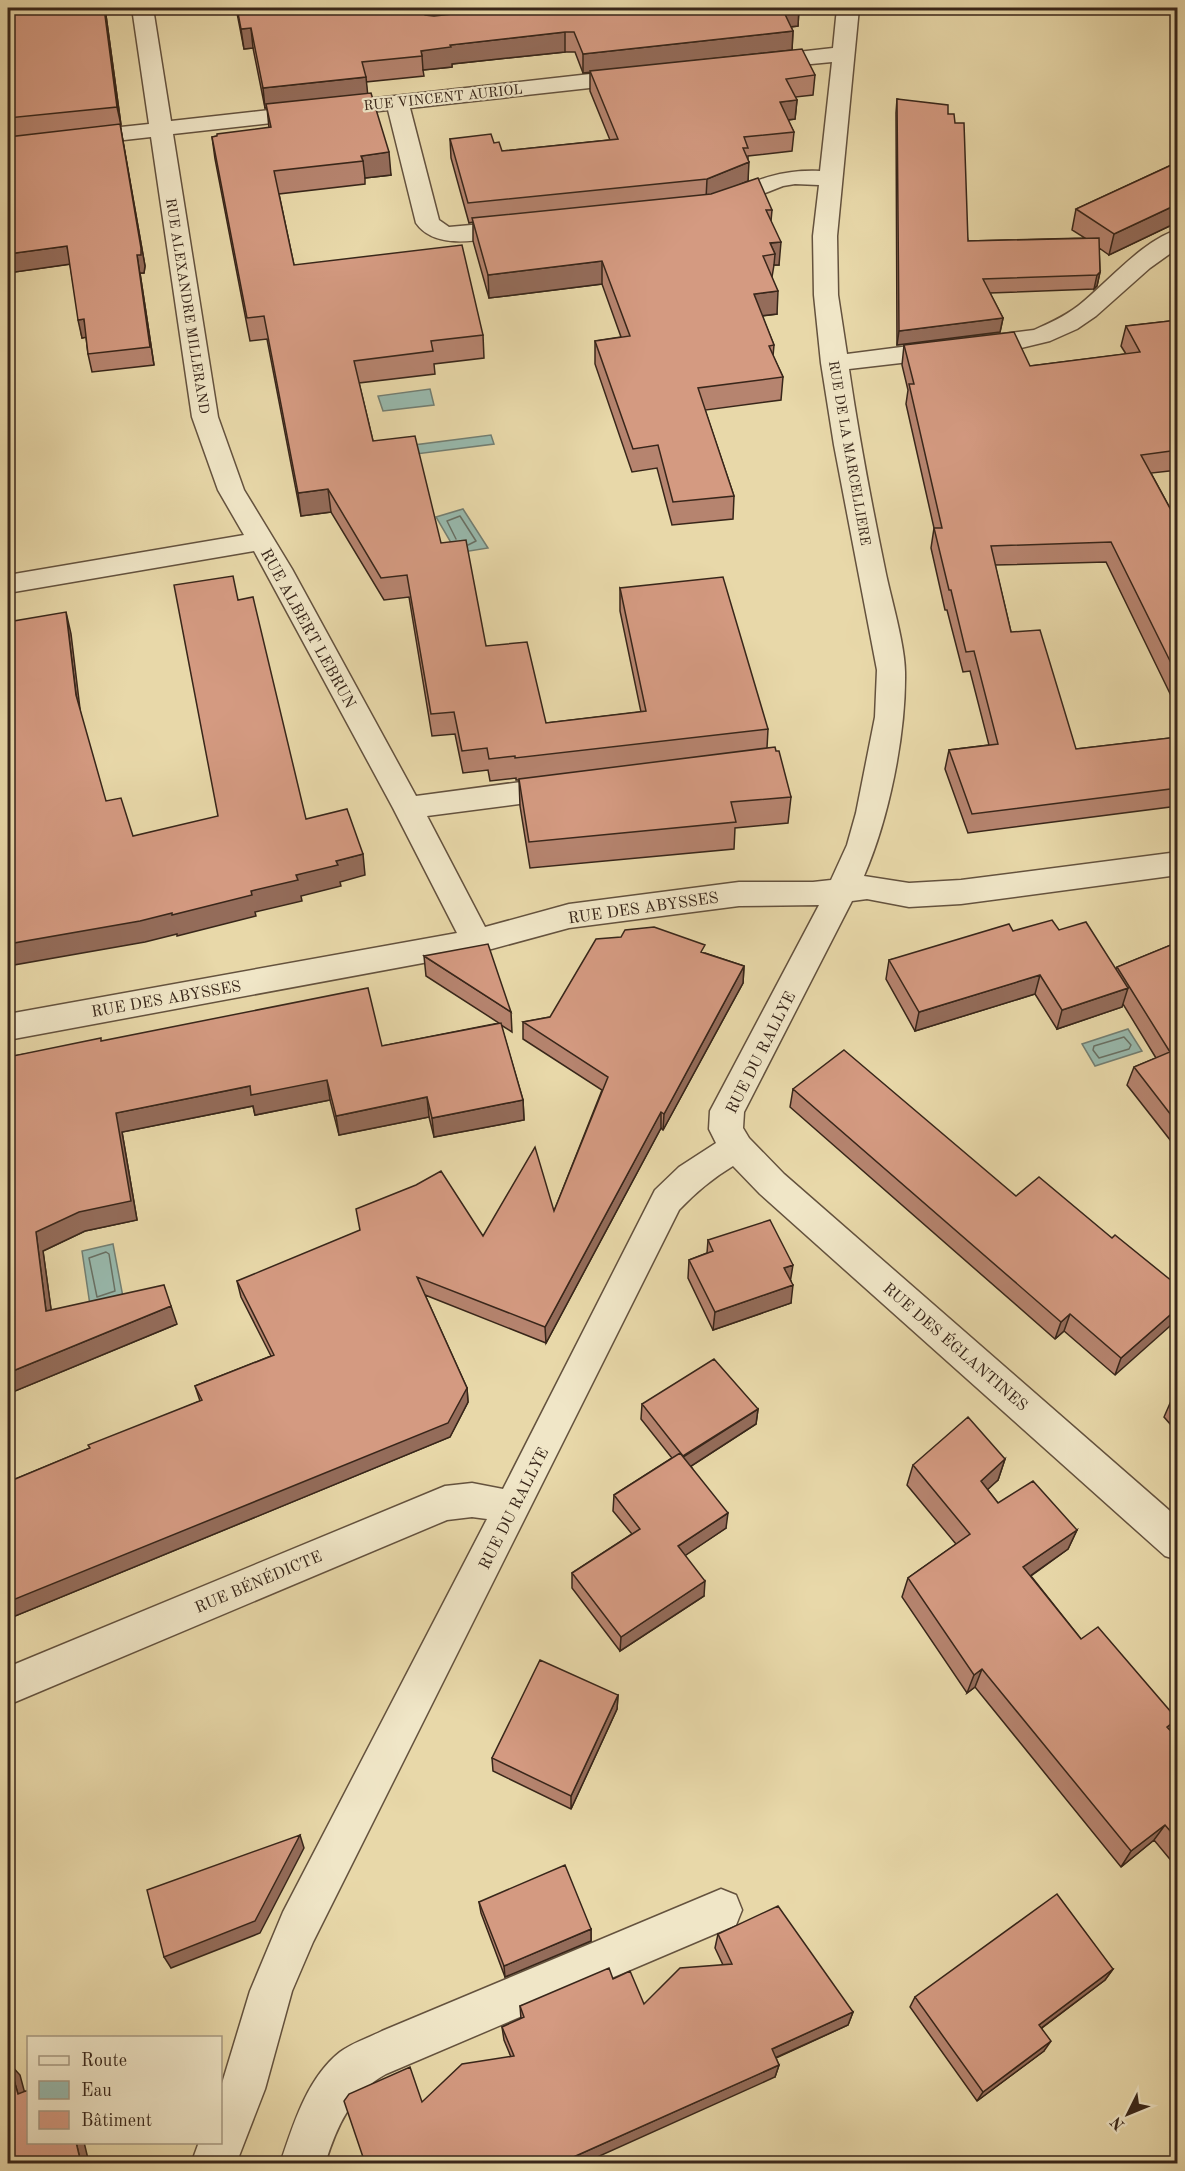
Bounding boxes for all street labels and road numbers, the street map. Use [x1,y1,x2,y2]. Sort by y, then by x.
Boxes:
street label: RUE VINCENT AURIOL [363,83,523,113]
street label: RUE ALEXANDRE MILLERAND [163,197,211,415]
street label: RUE DE LA MARCELLIERE [826,360,872,547]
street label: RUE ALBERT LEBRUN [257,546,358,711]
street label: RUE DES ABYSSES [567,890,720,927]
street label: RUE DES ABYSSES [90,979,243,1021]
street label: RUE DU RALLYE [724,989,799,1116]
street label: RUE DES ÉGLANTINES [879,1278,1033,1414]
street label: RUE DU RALLYE [477,1445,552,1572]
street label: RUE BÉNÉDICTE [191,1545,325,1617]

